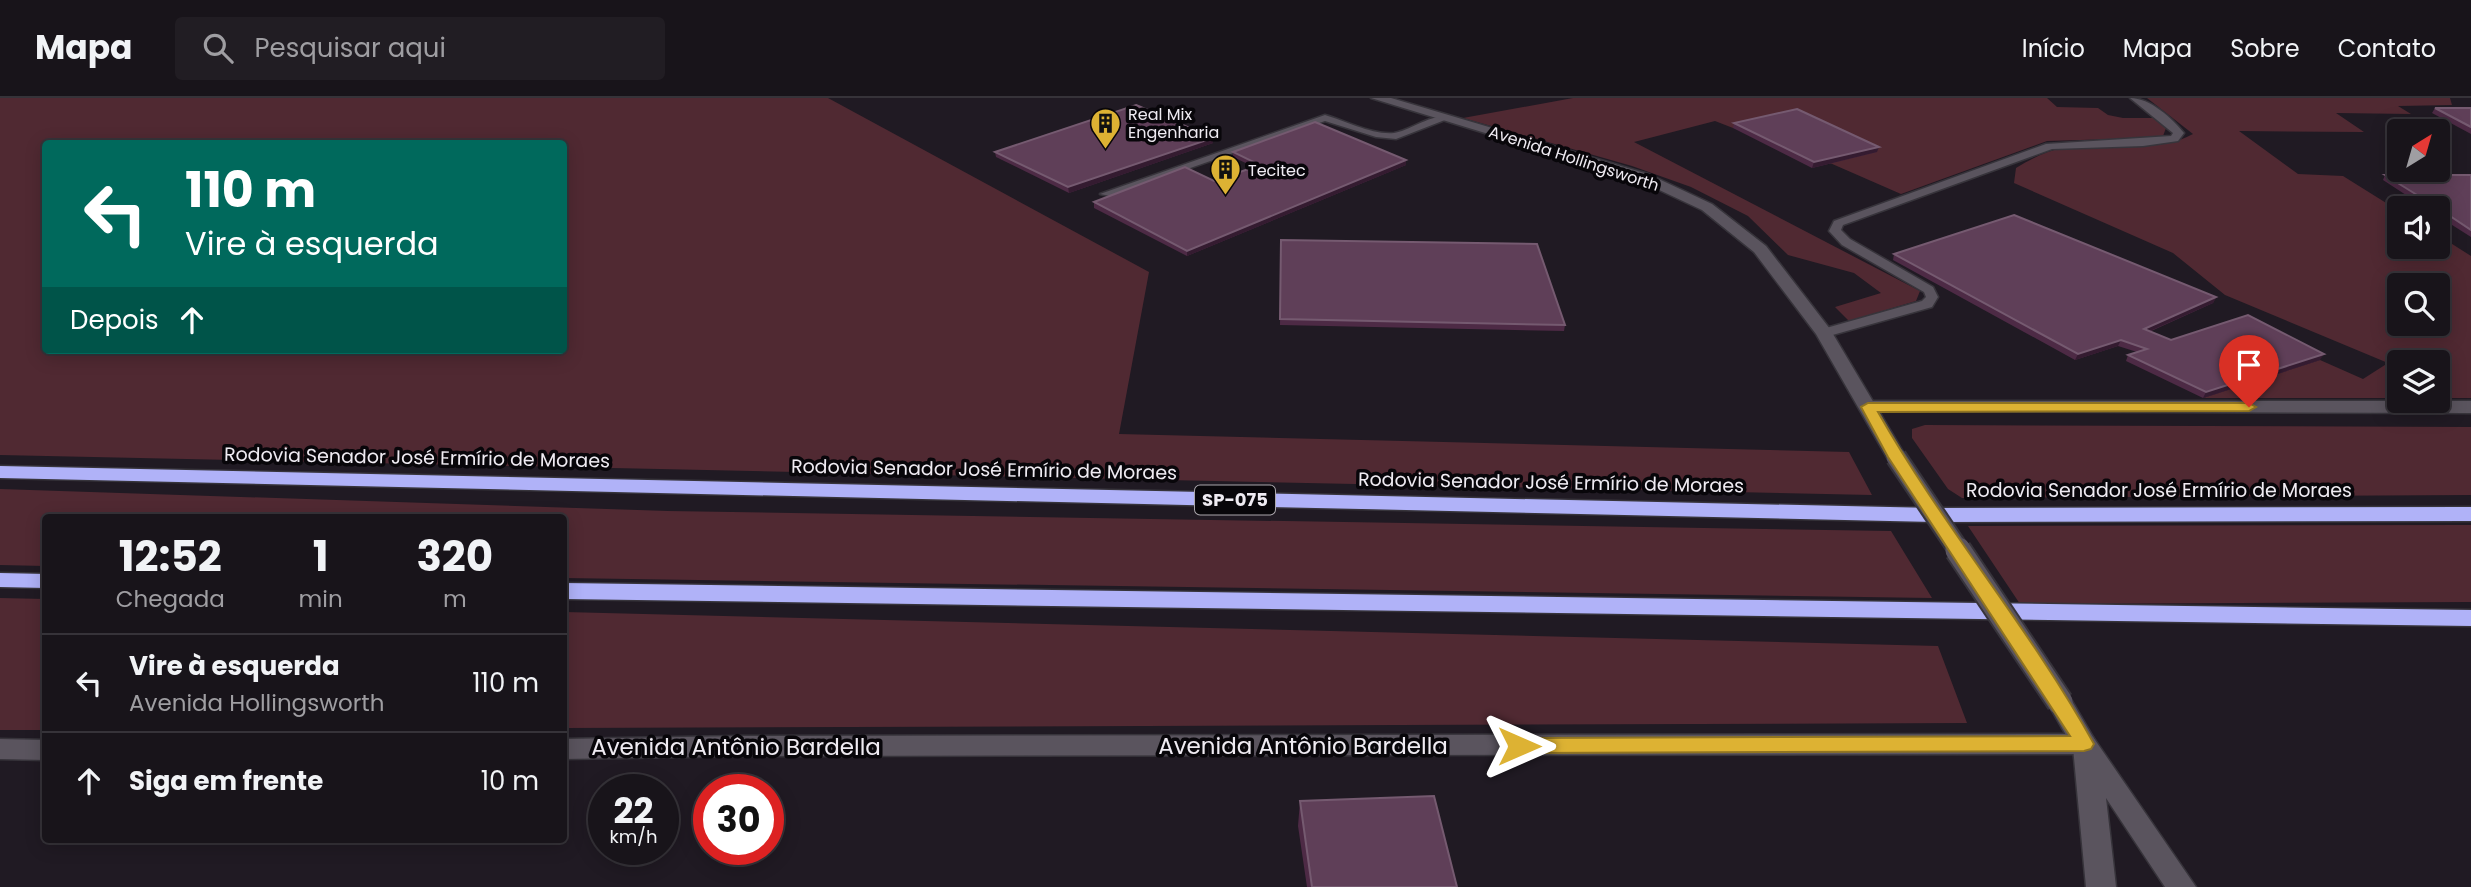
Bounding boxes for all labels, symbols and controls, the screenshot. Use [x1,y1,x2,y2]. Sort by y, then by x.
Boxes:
search box [175,17,665,80]
text: Mapa [35,24,133,71]
icon: search [199,29,237,67]
text: Pesquisar aqui [255,30,446,66]
text: Início [2022,32,2085,65]
text: Mapa [2123,32,2192,65]
text: Sobre [2230,32,2300,65]
text: Contato [2338,32,2436,65]
place label: Real Mix Engenharia [1128,103,1219,144]
building icon: Real Mix Engenharia [1088,106,1122,150]
north arrow [2387,119,2450,182]
map controls [2387,119,2450,413]
street label: Avenida Hollingsworth [1486,120,1662,197]
building icon: Tecitec [1208,153,1242,197]
text: 110 m [185,156,316,224]
place label: Tecitec [1248,159,1306,182]
icon: left [70,168,161,259]
button: sound [2387,196,2450,259]
text: Vire à esquerda [185,221,439,266]
button: search [2387,273,2450,336]
icon: ahead [173,301,211,339]
text: Depois [70,302,159,338]
pin [2219,335,2279,407]
icon: arrive [2230,346,2268,384]
button: layers [2387,350,2450,413]
street label: Rodovia Senador José Ermírio de Moraes [224,441,610,474]
street label: Rodovia Senador José Ermírio de Moraes [791,453,1177,486]
street label: Rodovia Senador José Ermírio de Moraes [1358,466,1744,499]
street label: Rodovia Senador José Ermírio de Moraes [1966,477,2352,504]
road number: SP-075 [1195,486,1275,514]
text: 12:52 [119,527,222,586]
text: 1 [313,527,328,586]
text: 320 [416,527,493,586]
text: Chegada [116,583,225,615]
text: min [299,583,343,615]
text: m [443,583,467,615]
text: Vire à esquerda [129,648,340,684]
icon: left [70,664,108,702]
text: 110 m [472,665,539,701]
text: Avenida Hollingsworth [129,687,384,719]
position arrow [1482,709,1556,783]
street label: Avenida Antônio Bardella [1158,730,1448,762]
street label: Avenida Antônio Bardella [591,731,881,763]
icon: ahead [70,762,108,800]
text: Siga em frente [129,763,323,799]
text: 10 m [481,763,539,799]
speed limit sign: 30 [693,774,784,865]
text: 22 [614,786,653,835]
text: km/h [610,824,657,849]

